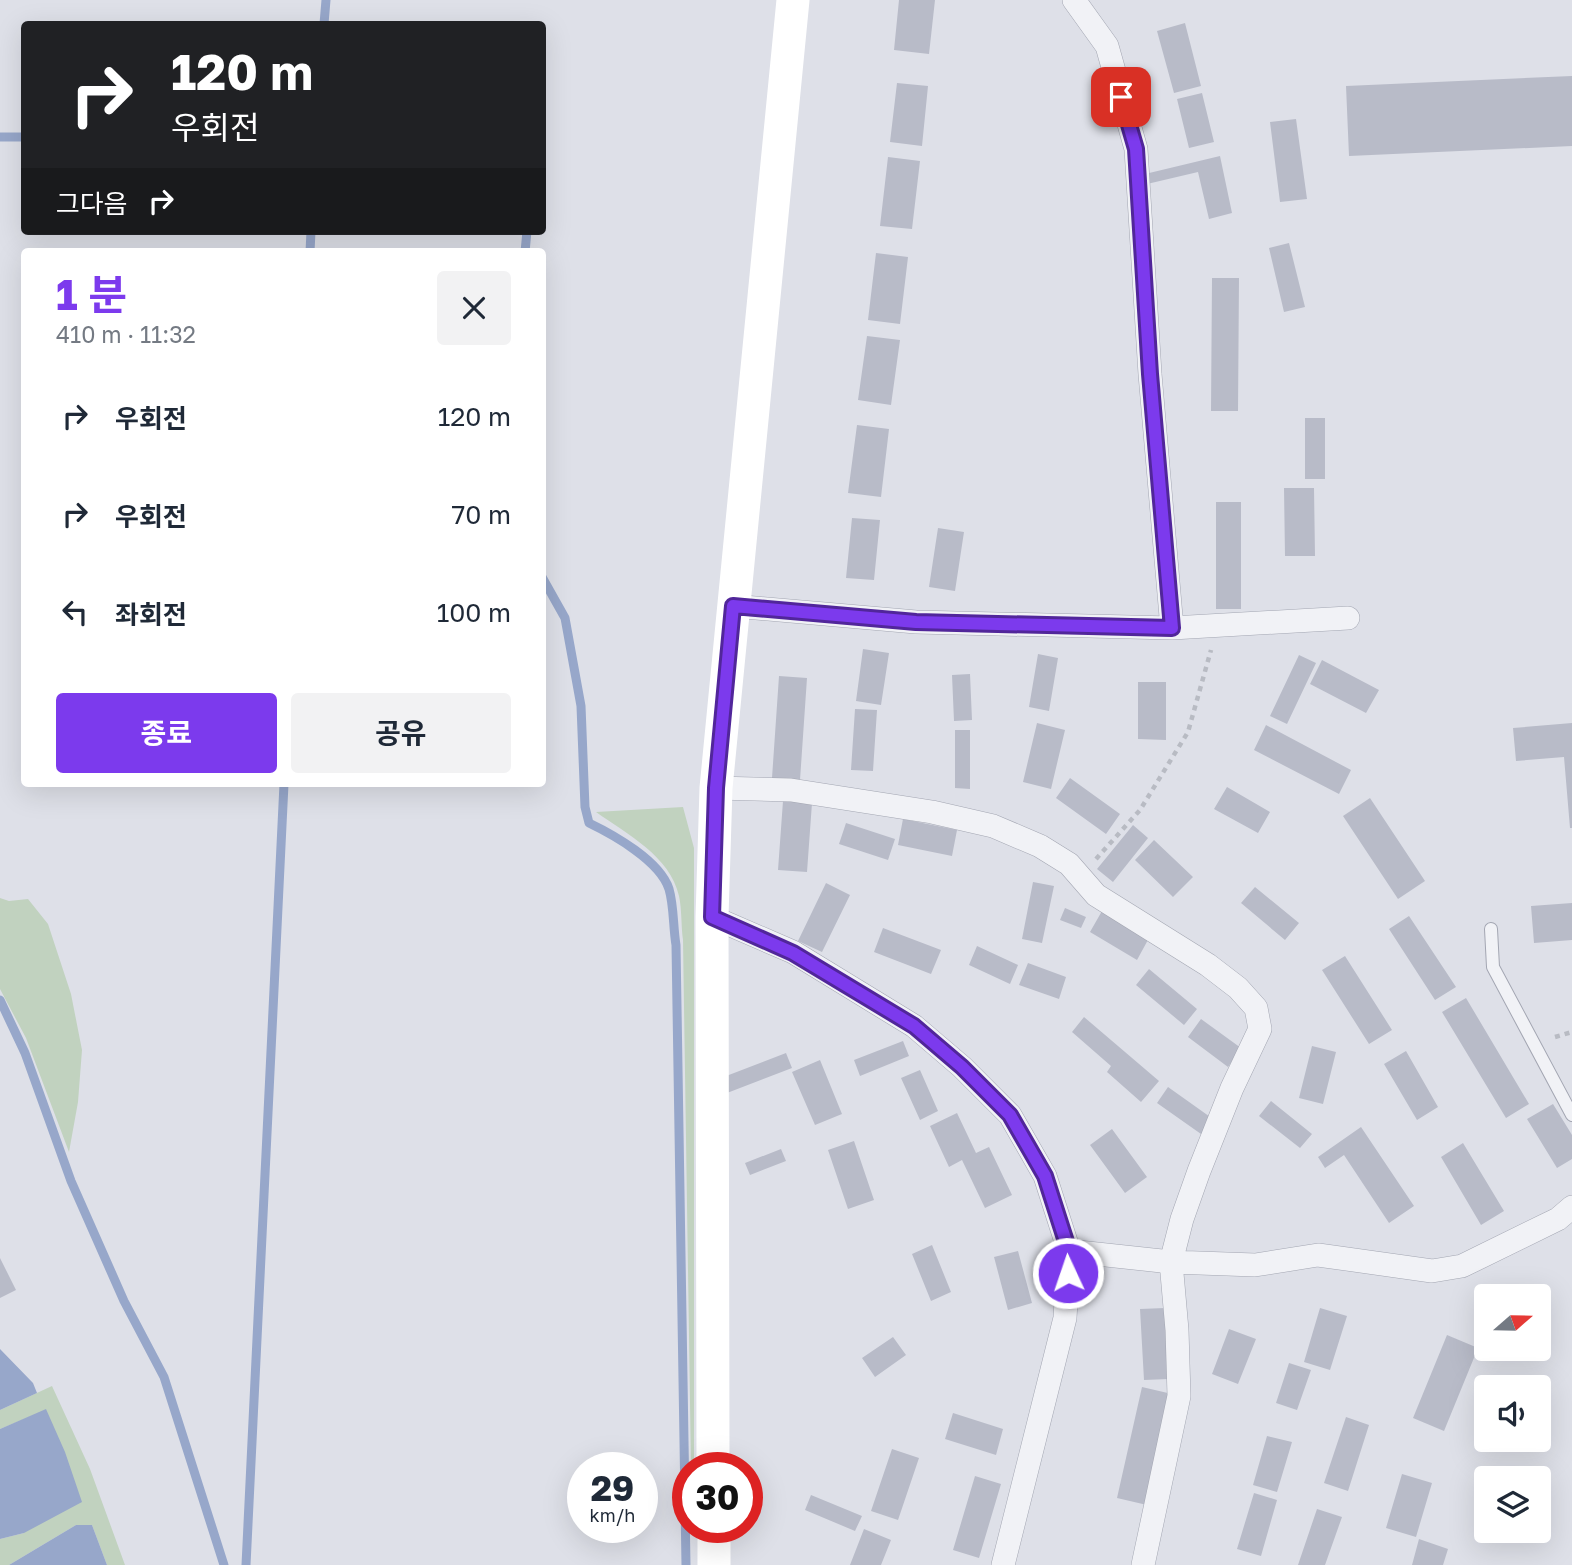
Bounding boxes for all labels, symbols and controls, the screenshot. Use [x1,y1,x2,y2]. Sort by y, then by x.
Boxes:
text: 120 m [171,42,313,101]
icon: right [56,49,147,140]
pin [1091,67,1151,127]
icon: arrive [1102,78,1140,116]
text: 우회전 [171,108,259,146]
icon: right [142,182,180,220]
text: 그다음 [56,188,128,219]
text: 1 분 [56,269,127,319]
button: close [437,271,511,345]
text: 410 m · 11:32 [56,320,196,348]
icon: right [56,397,94,435]
text: 120 m [438,401,511,432]
text: 우회전 [115,403,187,434]
icon: right [56,495,94,533]
text: 70 m [452,499,511,530]
text: 우회전 [115,501,187,532]
icon: left [56,593,94,631]
text: 100 m [437,597,511,628]
text: 좌회전 [115,599,187,630]
button: 종료 [56,693,277,773]
button: 공유 [291,693,511,773]
position arrow [1031,1236,1105,1310]
north arrow [1474,1284,1550,1362]
map controls [1474,1284,1551,1543]
button: sound [1474,1375,1551,1452]
speed limit sign: 30 [672,1452,763,1543]
button: layers [1474,1466,1551,1543]
text: 29 [591,1467,634,1509]
text: km/h [590,1504,635,1526]

